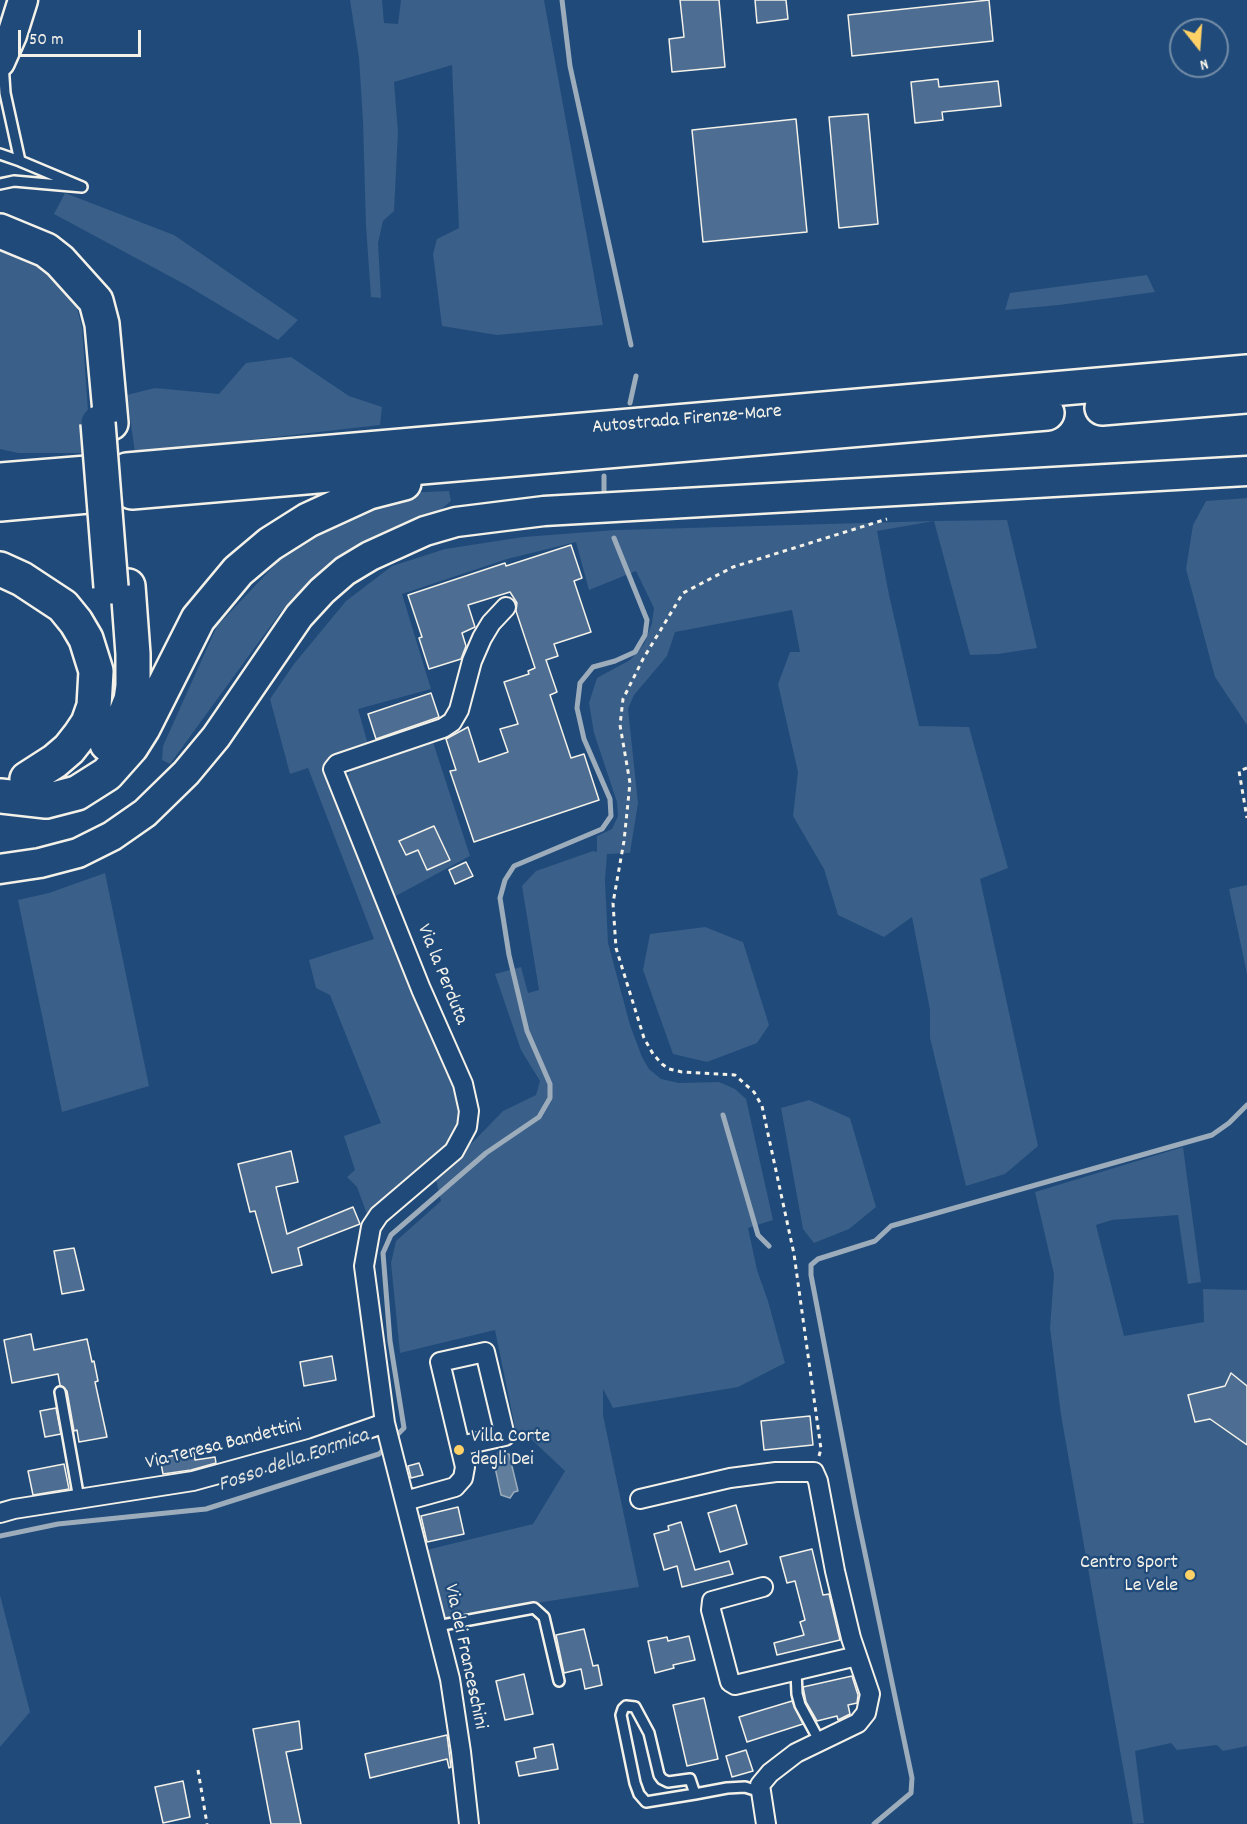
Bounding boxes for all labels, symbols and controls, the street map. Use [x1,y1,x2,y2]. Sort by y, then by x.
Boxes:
scale bar [21,18,144,56]
north arrow [1169,18,1229,78]
text: 50 m [29,28,64,53]
text: N [1197,52,1211,76]
street label: Autostrada Firenze-Mare [591,401,783,441]
street label: Via la Perduta [410,921,472,1029]
street label: Via Teresa Bandettini [143,1415,305,1477]
water label: Fosso della Formica [216,1424,372,1500]
place label: Villa Corte degli Dei [471,1426,550,1473]
marker: Villa Corte degli Dei [452,1443,466,1457]
place label: Centro Sport Le Vele [1080,1552,1178,1599]
marker: Centro Sport Le Vele [1183,1568,1197,1582]
street label: Via dei Franceschini [437,1582,491,1732]

